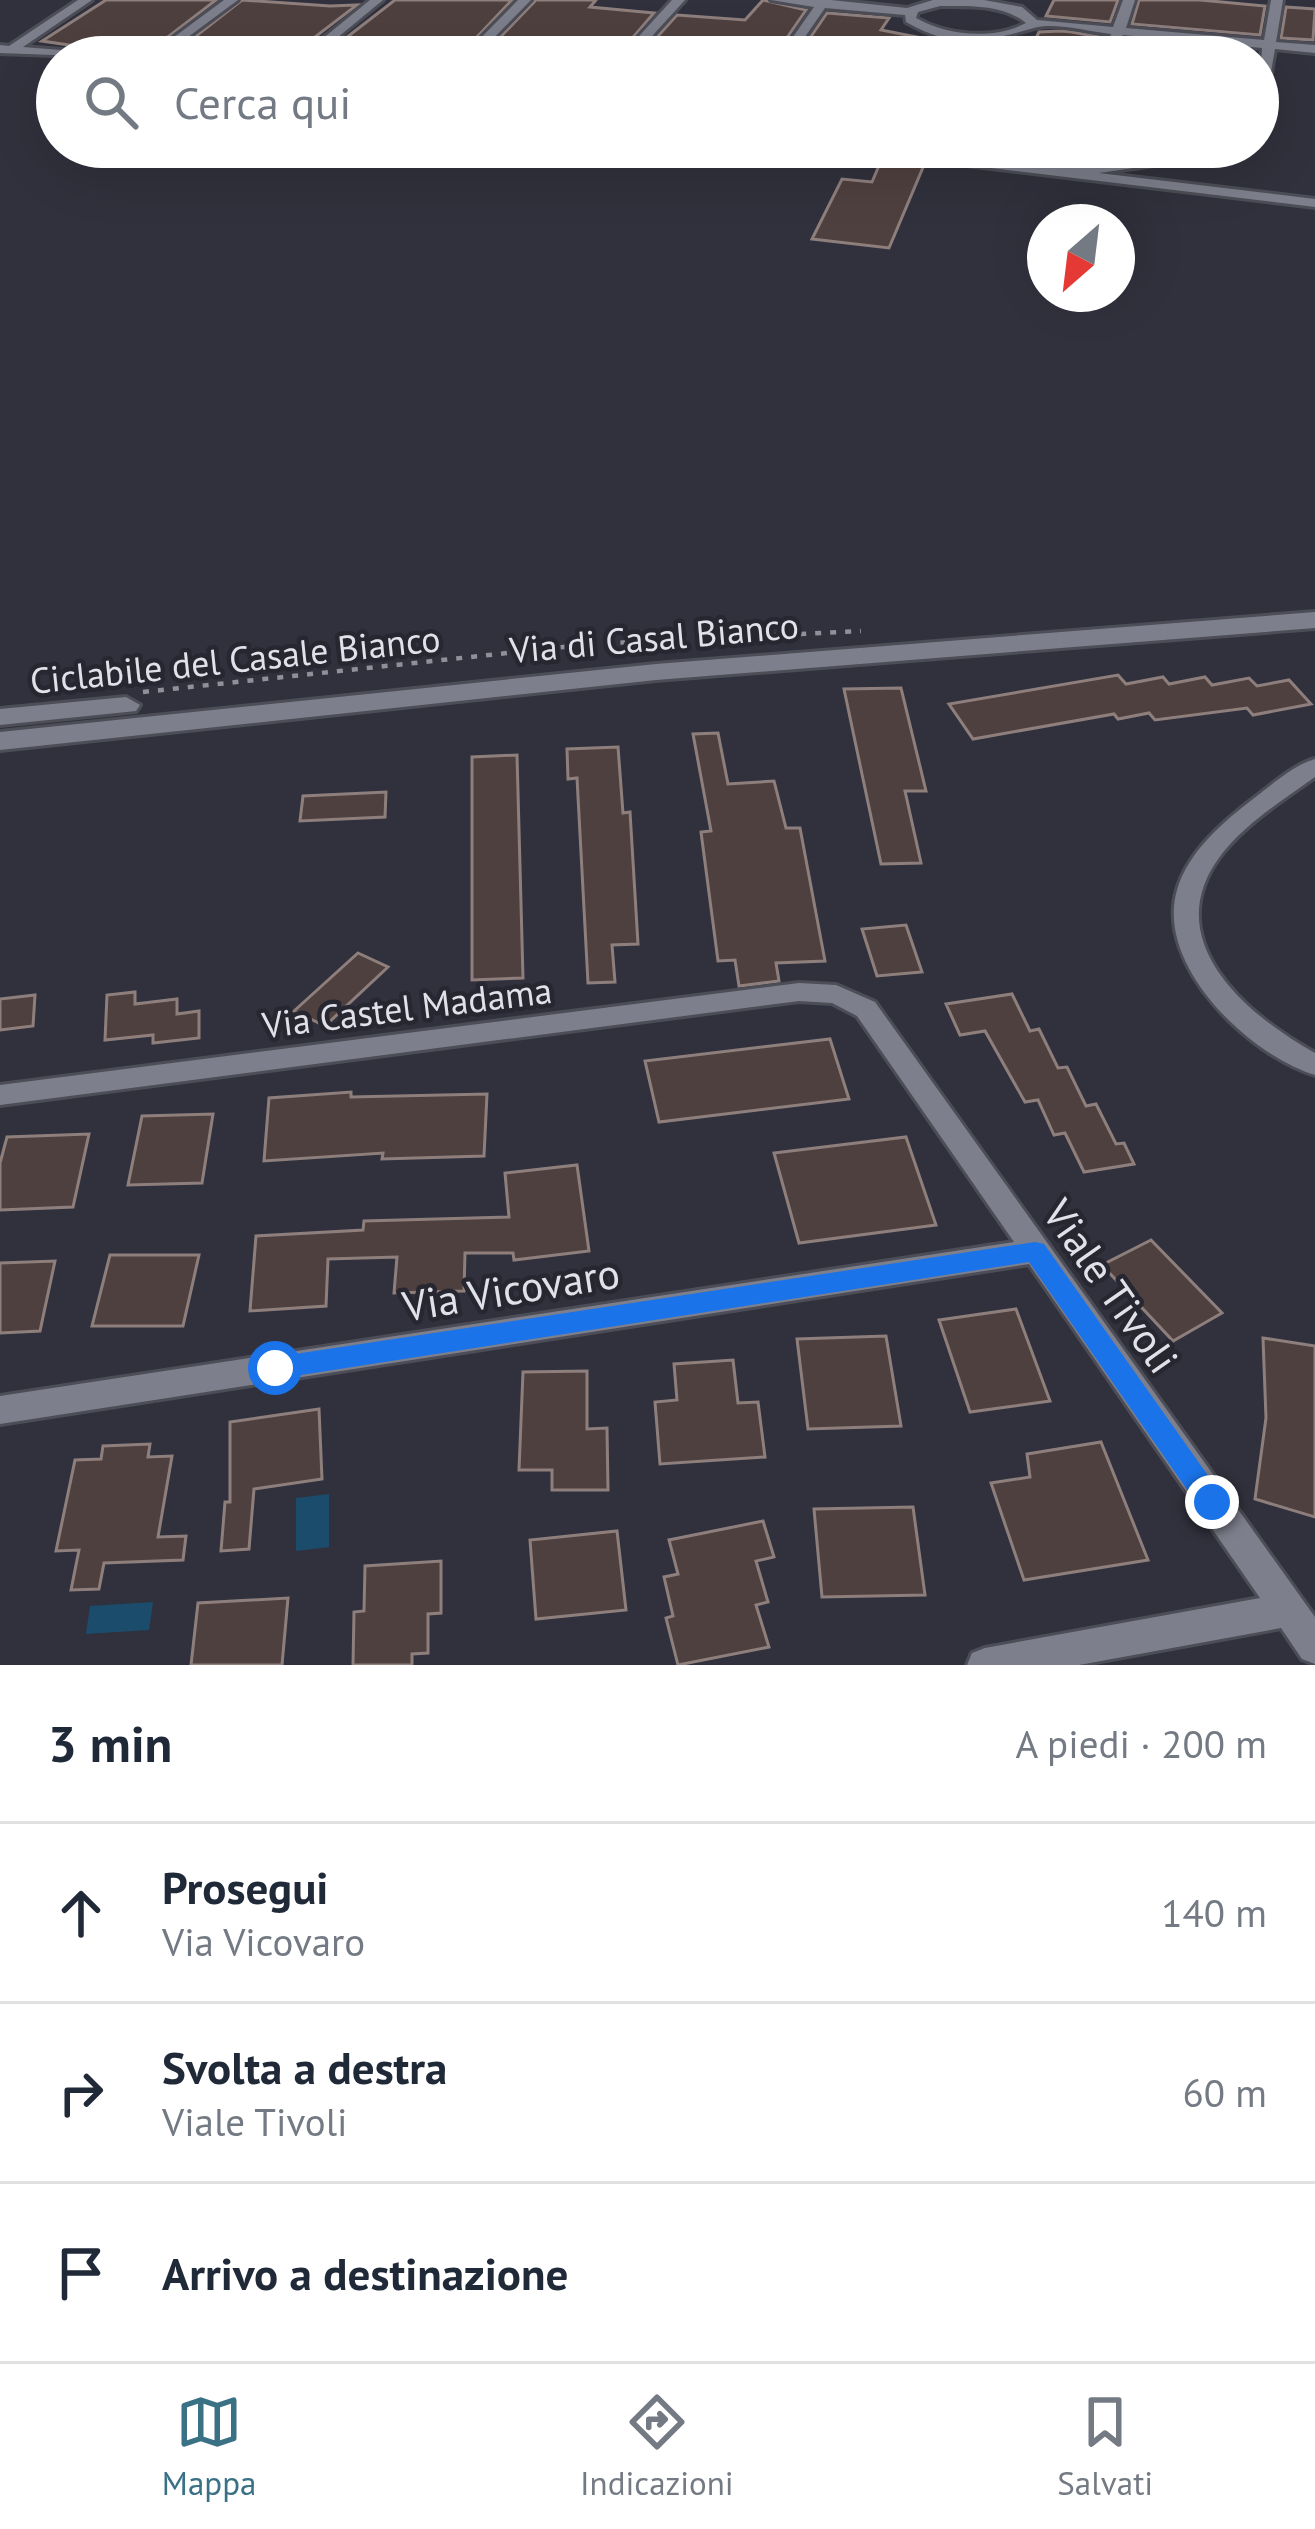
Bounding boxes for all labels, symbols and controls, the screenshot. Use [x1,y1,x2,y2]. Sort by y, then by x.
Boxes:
search box [36,36,1279,168]
icon: search [78,69,144,135]
text: Cerca qui [174,73,351,131]
north arrow [1027,204,1135,312]
street label: Via di Casal Bianco [506,601,801,673]
street label: Ciclabile del Casale Bianco [28,614,442,704]
street label: Via Castel Madama [259,966,554,1048]
street label: Viale Tivoli [1031,1188,1191,1384]
street label: Via Vicovaro [398,1245,623,1333]
route start [248,1341,302,1395]
route end [1185,1475,1239,1529]
text: 3 min [48,1710,172,1776]
text: A piedi · 200 m [1015,1718,1267,1769]
text: Prosegui [162,1858,328,1916]
icon: ahead [48,1880,114,1946]
text: 140 m [1161,1887,1267,1938]
text: Via Vicovaro [162,1916,365,1967]
text: Svolta a destra [162,2038,447,2096]
icon: right [48,2060,114,2126]
text: 60 m [1182,2067,1267,2118]
text: Viale Tivoli [162,2096,348,2147]
icon: arrive [48,2240,114,2306]
text: Arrivo a destinazione [162,2244,568,2302]
tab: Mappa [162,2389,256,2504]
tab: Indicazioni [580,2389,734,2504]
tab: Salvati [1057,2389,1153,2504]

